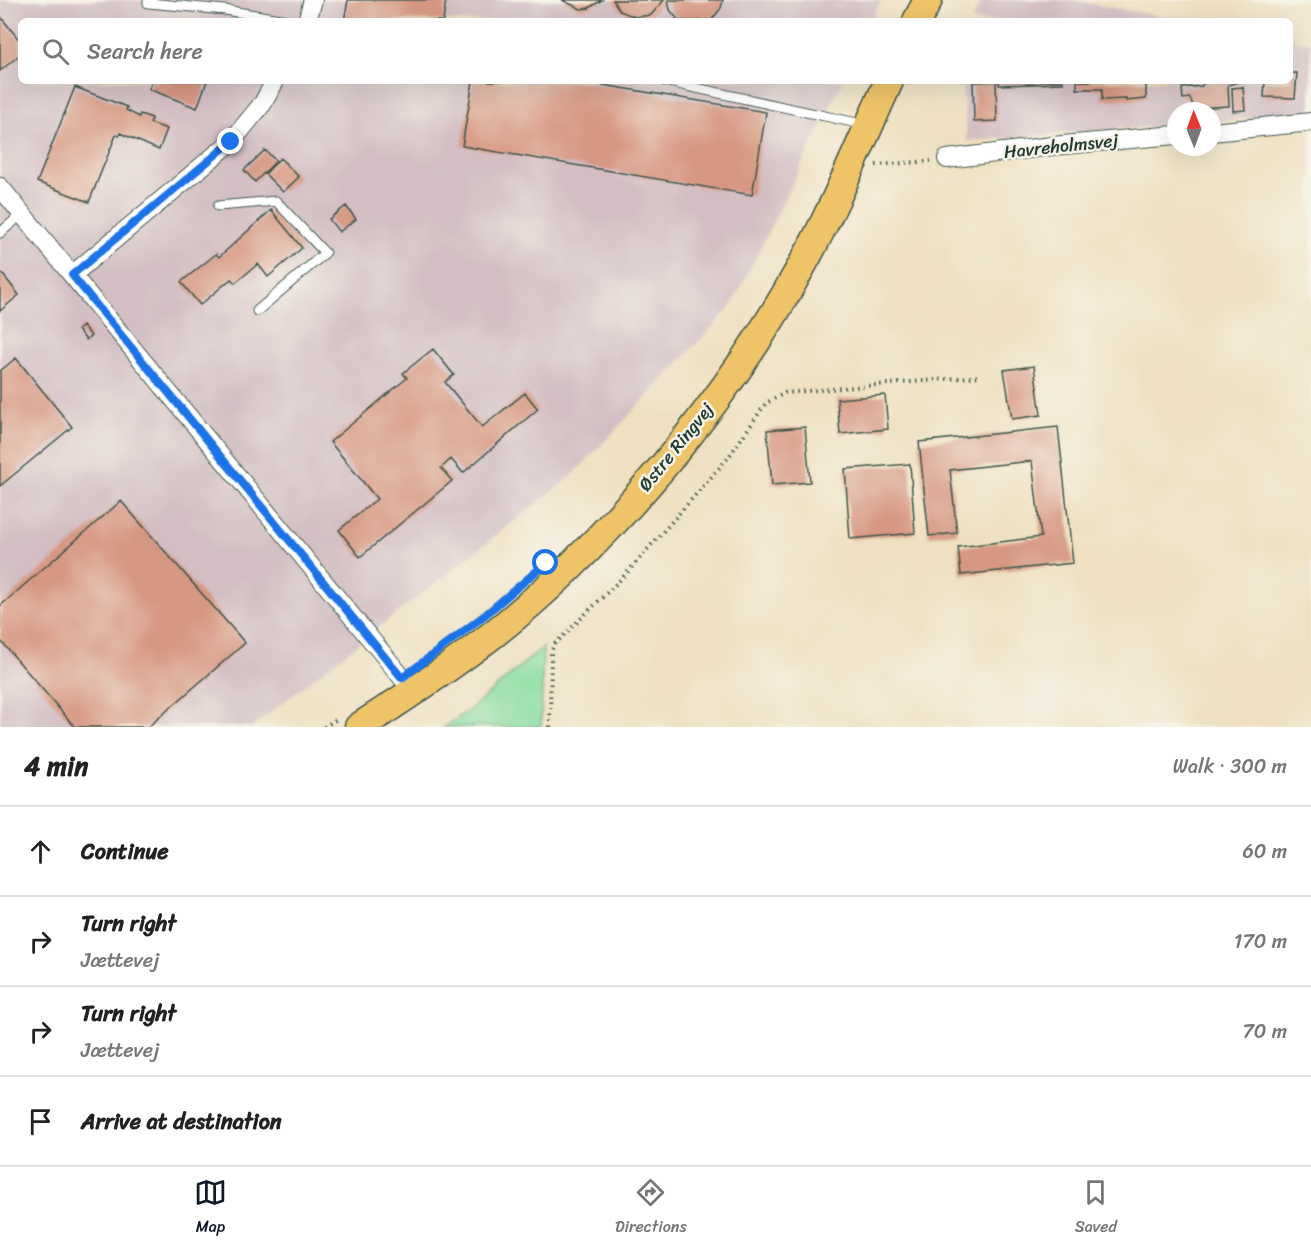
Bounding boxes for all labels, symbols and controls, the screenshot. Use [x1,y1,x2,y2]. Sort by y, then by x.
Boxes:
search box [18,18,1293,84]
text: Search here [87,32,203,71]
icon: search [39,35,72,68]
north arrow [1167,102,1221,156]
street label: Havreholmsvej [1002,124,1120,168]
route end [217,128,243,154]
street label: Østre Ringvej [630,395,722,499]
route start [532,549,558,575]
text: 4 min [24,743,88,789]
text: Walk · 300 m [1173,749,1287,784]
text: Continue [81,832,169,871]
text: 60 m [1242,834,1287,869]
icon: ahead [24,835,57,868]
text: Turn right [81,904,176,943]
text: 170 m [1234,924,1287,959]
icon: right [24,925,57,958]
text: Jættevej [81,943,160,978]
text: Turn right [81,994,176,1033]
text: 70 m [1242,1014,1287,1049]
icon: right [24,1015,57,1048]
text: Jættevej [81,1033,160,1068]
text: Arrive at destination [81,1102,282,1141]
icon: arrive [24,1105,57,1138]
tab: Map [194,1176,227,1241]
tab: Directions [615,1176,687,1241]
tab: Saved [1075,1176,1117,1241]

